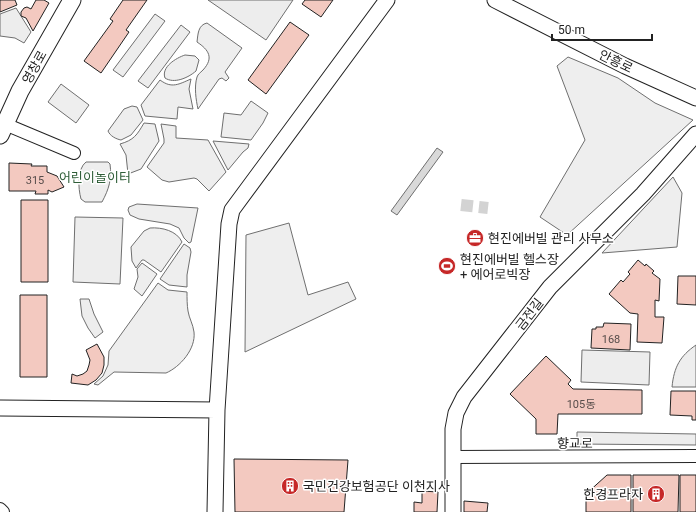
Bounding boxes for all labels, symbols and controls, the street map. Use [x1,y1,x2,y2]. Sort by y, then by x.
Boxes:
scale bar [552,16,652,42]
text: 50 m [558,23,585,37]
street label: 안흥로 [596,47,635,76]
street label: 영창로 [19,48,50,87]
park label: 어린이놀이터 [59,170,131,185]
house number: 315 [26,174,44,187]
office icon: 현진에버빌 관리 사무소 [465,228,485,248]
place label: 현진에버빌 관리 사무소 [488,231,614,246]
place label: 현진에버빌 헬스장 + 에어로빅장 [460,252,559,282]
sports icon: 현진에버빌 헬스장 + 에어로빅장 [437,256,457,276]
street label: 금전길 [512,296,546,333]
house number: 168 [602,333,620,346]
house number: 105동 [567,398,595,411]
street label: 향교로 [557,436,593,451]
building icon: 국민건강보험공단 이천지사 [280,476,300,496]
place label: 국민건강보험공단 이천지사 [303,479,450,494]
building icon: 한경프라자 [646,484,666,504]
place label: 한경프라자 [583,487,643,502]

